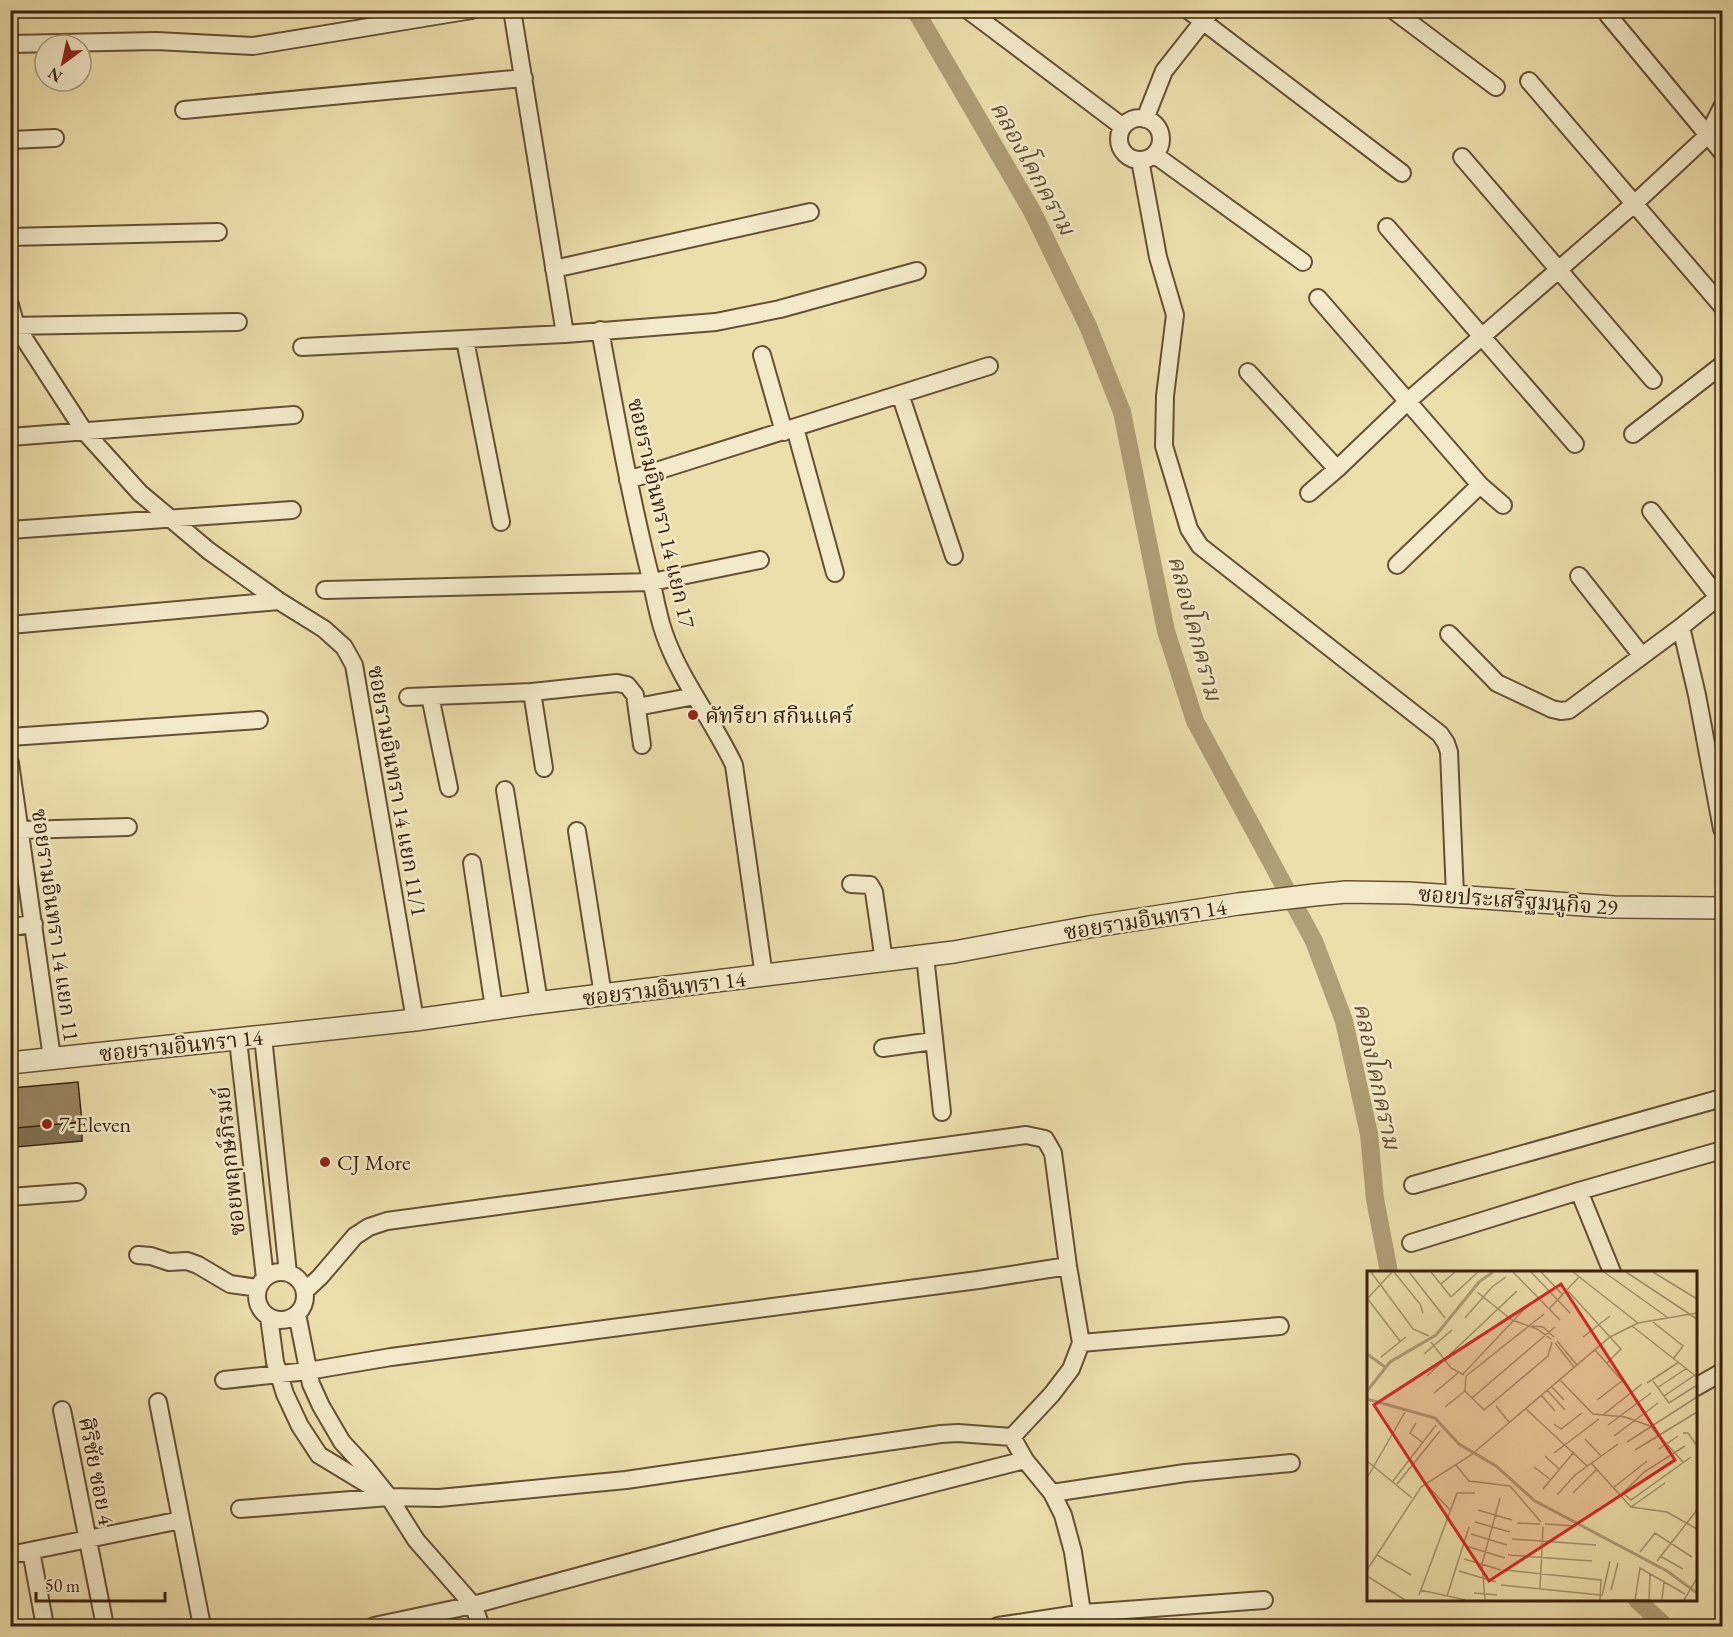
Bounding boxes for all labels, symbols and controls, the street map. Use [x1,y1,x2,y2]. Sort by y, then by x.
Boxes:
north arrow [33,33,93,93]
text: N [44,63,66,87]
water label: คลองโคกคราม [984,95,1085,242]
street label: ซอยรามอินทรา 14 แยก 17 [621,395,702,631]
water label: คลองโคกคราม [1161,552,1231,705]
street label: ซอยรามอินทรา 14 แยก 11/1 [361,663,434,919]
place label: คัทรียา สกินแคร์ [705,701,853,730]
marker: คัทรียา สกินแคร์ [686,708,700,722]
street label: ซอยรามอินทรา 14 แยก 11 [25,807,86,1044]
street label: ซอยประเสริฐมนูกิจ 29 [1417,879,1619,922]
street label: ซอยรามอินทรา 14 [1062,892,1229,947]
street label: ซอยรามอินทรา 14 [581,964,748,1013]
water label: คลองโคกคราม [1347,1000,1409,1153]
street label: ซอยรามอินทรา 14 [98,1022,265,1069]
street label: ซอยพฤกษ์ภิรมย์ [207,1085,252,1237]
place label: 7-Eleven [59,1110,132,1139]
marker: 7-Eleven [40,1117,54,1131]
place label: CJ More [337,1148,411,1177]
marker: CJ More [318,1155,332,1169]
inset map [1367,1271,1697,1601]
street label: ศิริชัย ซอย 4 [72,1414,121,1528]
scale bar [36,1565,165,1603]
text: 50 m [45,1574,80,1597]

